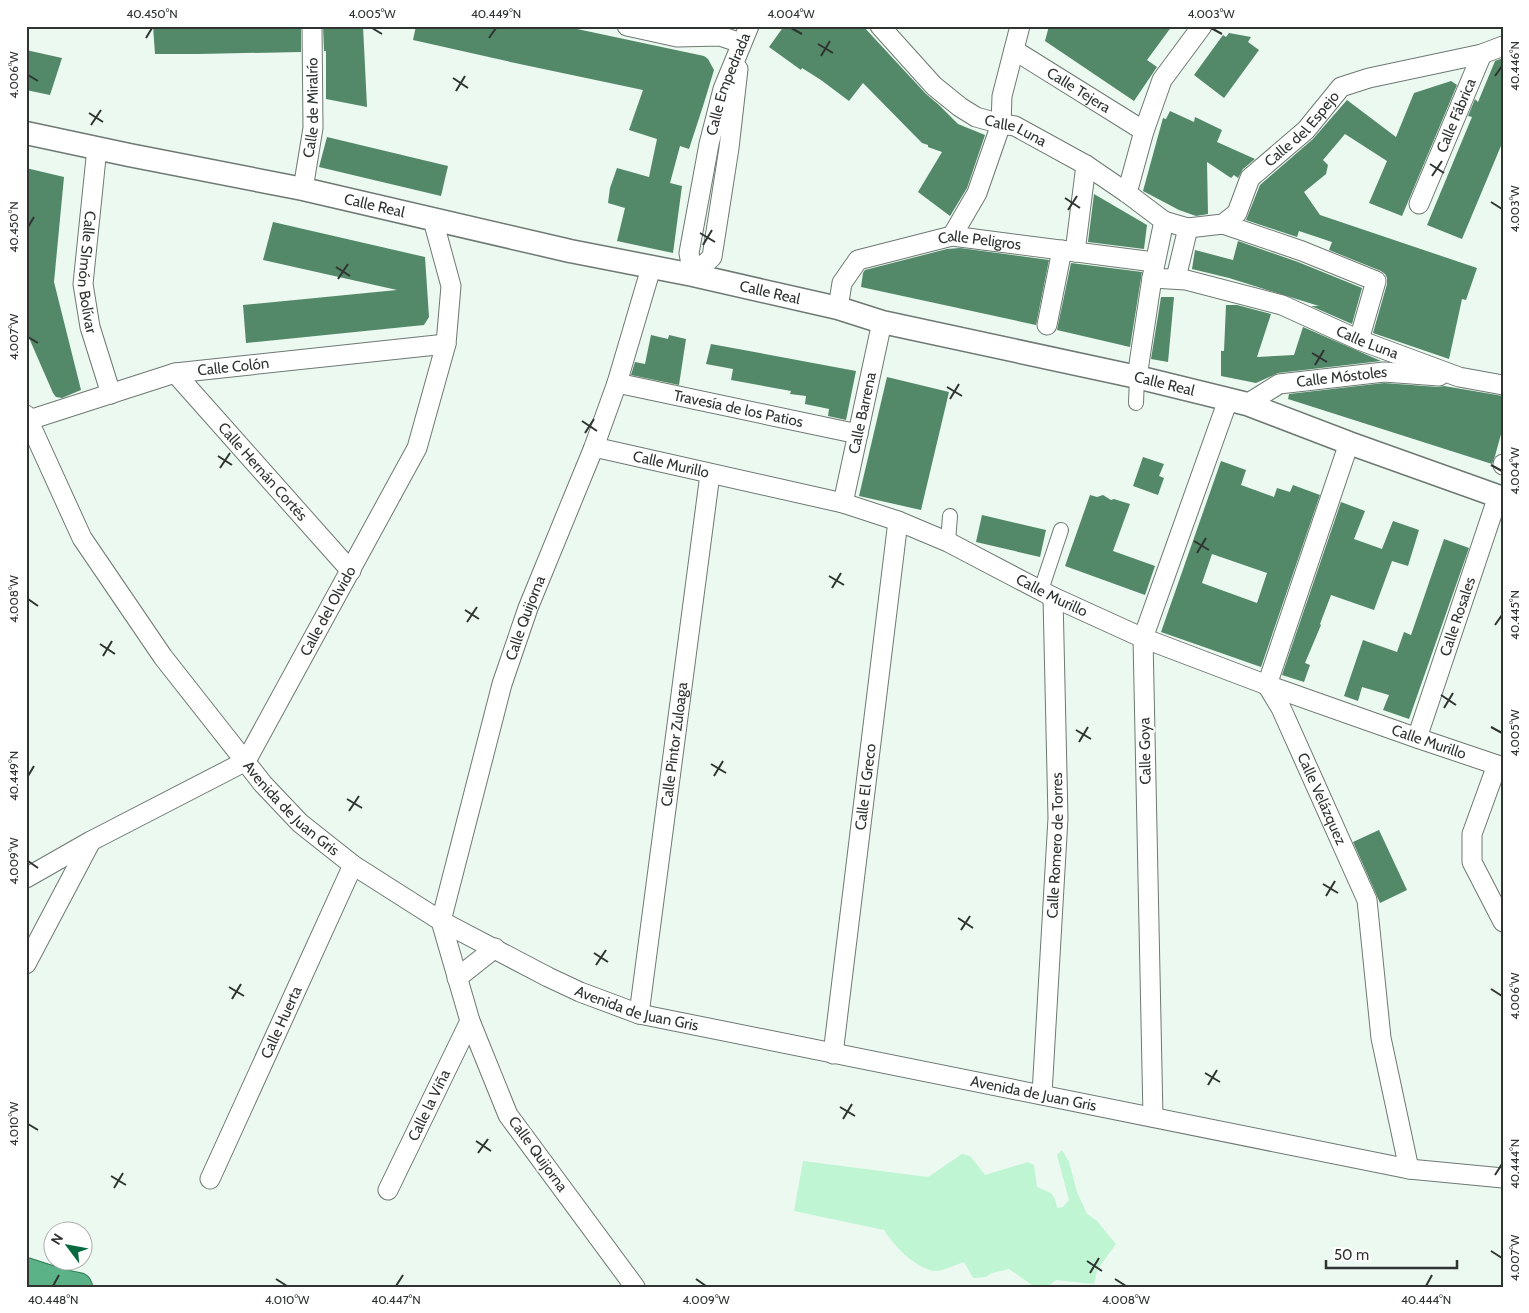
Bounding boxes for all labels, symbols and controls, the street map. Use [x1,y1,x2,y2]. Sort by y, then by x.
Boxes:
text: 40.450°N [126,6,178,21]
text: 4.005°W [348,6,396,21]
text: 40.449°N [471,6,521,21]
text: 4.004°W [767,6,815,21]
text: 4.003°W [1187,6,1235,21]
street label: Calle Empedrada [703,29,754,137]
text: 40.446°N [1507,41,1522,91]
text: 4.006°W [6,51,21,99]
street label: Calle de Miralrío [299,57,322,159]
street label: Calle Tejera [1043,64,1114,117]
street label: Calle Fábrica [1433,75,1480,155]
street label: Calle del Espejo [1261,87,1343,171]
street label: Calle Luna [983,111,1050,151]
text: 4.003°W [1507,185,1522,233]
street label: Calle Real [342,190,407,221]
text: 40.450°N [6,201,21,253]
street label: Calle SImón Bolívar [74,210,101,336]
street label: Calle Peligros [936,227,1022,254]
street label: Calle Real [738,277,803,308]
text: 4.007°W [6,313,21,360]
street label: Calle Luna [1333,322,1402,363]
street label: Calle Colón [197,354,270,380]
street label: Calle Móstoles [1295,363,1388,391]
street label: Calle Real [1132,368,1197,400]
street label: Calle Barrena [845,370,880,456]
street label: Travesía de los Patios [672,386,805,431]
street label: Calle Hernán Cortés [214,419,311,525]
street label: Calle Murillo [631,447,711,482]
text: 4.004°W [1507,447,1522,495]
street label: Calle del Olvido [296,563,360,659]
street label: Calle Murillo [1013,570,1090,621]
street label: Calle Quijorna [502,572,550,663]
text: 4.008°W [6,574,21,623]
street label: Calle Rosales [1436,575,1479,659]
text: 40.445°N [1507,590,1522,640]
street label: Calle Pintor Zuloaga [657,680,692,808]
text: 4.005°W [1507,709,1522,757]
street label: Calle Goya [1135,716,1155,785]
street label: Calle Murillo [1389,721,1469,763]
street label: Calle El Greco [851,743,880,831]
street label: Calle Velázquez [1293,750,1350,848]
text: 40.449°N [6,751,21,801]
street label: Avenida de Juan Gris [239,757,343,860]
street label: Calle Romero de Torres [1043,772,1067,919]
text: 4.009°W [6,837,21,885]
text: 4.006°W [1507,972,1522,1020]
street label: Avenida de Juan Gris [572,982,700,1035]
street label: Calle Huerta [257,983,306,1061]
street label: Calle la Viña [404,1066,454,1144]
street label: Avenida de Juan Gris [969,1072,1098,1115]
text: 4.010°W [6,1101,21,1146]
street label: Calle Quijorna [505,1113,572,1196]
text: 40.444°N [1507,1139,1522,1189]
north arrow [42,1220,92,1270]
text: N [47,1230,67,1248]
text: 4.007°W [1507,1234,1522,1281]
scale bar [1326,1238,1458,1270]
text: 50 m [1334,1246,1369,1264]
text: 40.448°N [28,1292,78,1307]
text: 4.010°W [265,1292,310,1307]
text: 40.447°N [371,1292,421,1307]
text: 4.009°W [682,1292,730,1307]
text: 4.008°W [1102,1292,1151,1307]
text: 40.444°N [1401,1292,1451,1307]

